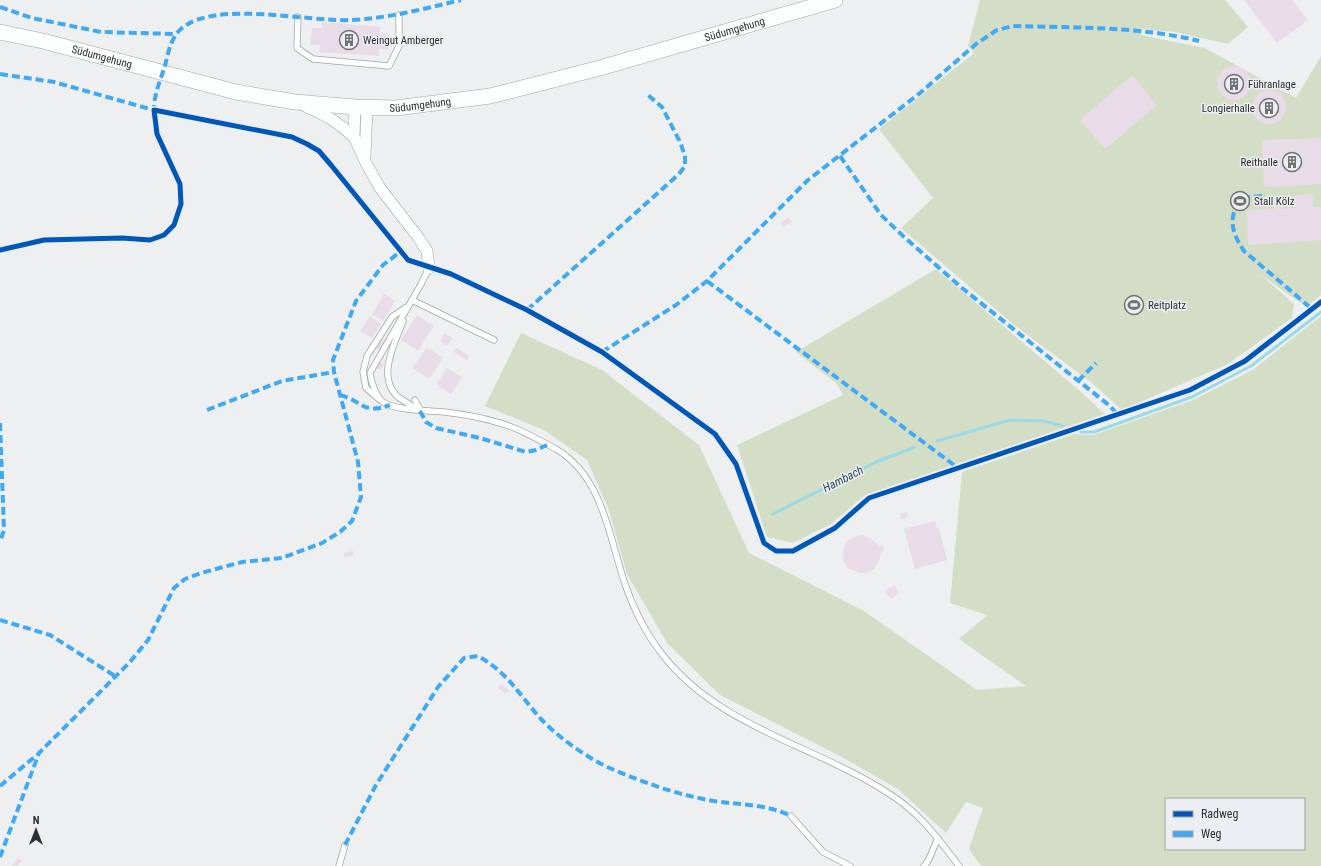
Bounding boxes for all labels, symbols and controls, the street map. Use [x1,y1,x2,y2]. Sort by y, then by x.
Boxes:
street label: Südumgehung [703,14,766,44]
building icon: Weingut Amberger [338,29,360,51]
place label: Weingut Amberger [363,34,444,47]
street label: Südumgehung [70,42,134,71]
building icon: Führanlage [1223,73,1245,95]
place label: Führanlage [1248,78,1296,91]
street label: Südumgehung [389,95,452,115]
building icon: Longierhalle [1258,97,1280,119]
place label: Longierhalle [1202,102,1255,115]
building icon: Reithalle [1281,151,1303,173]
place label: Reithalle [1240,156,1278,169]
sports icon: Stall Kölz [1229,190,1251,212]
place label: Stall Kölz [1254,195,1295,208]
sports icon: Reitplatz [1123,294,1145,316]
place label: Reitplatz [1148,299,1186,312]
water label: Hambach [820,463,866,495]
legend [1165,798,1305,850]
text: Radweg [1201,807,1238,821]
north arrow [16,810,56,850]
text: N [33,814,40,827]
text: Weg [1201,827,1222,841]

